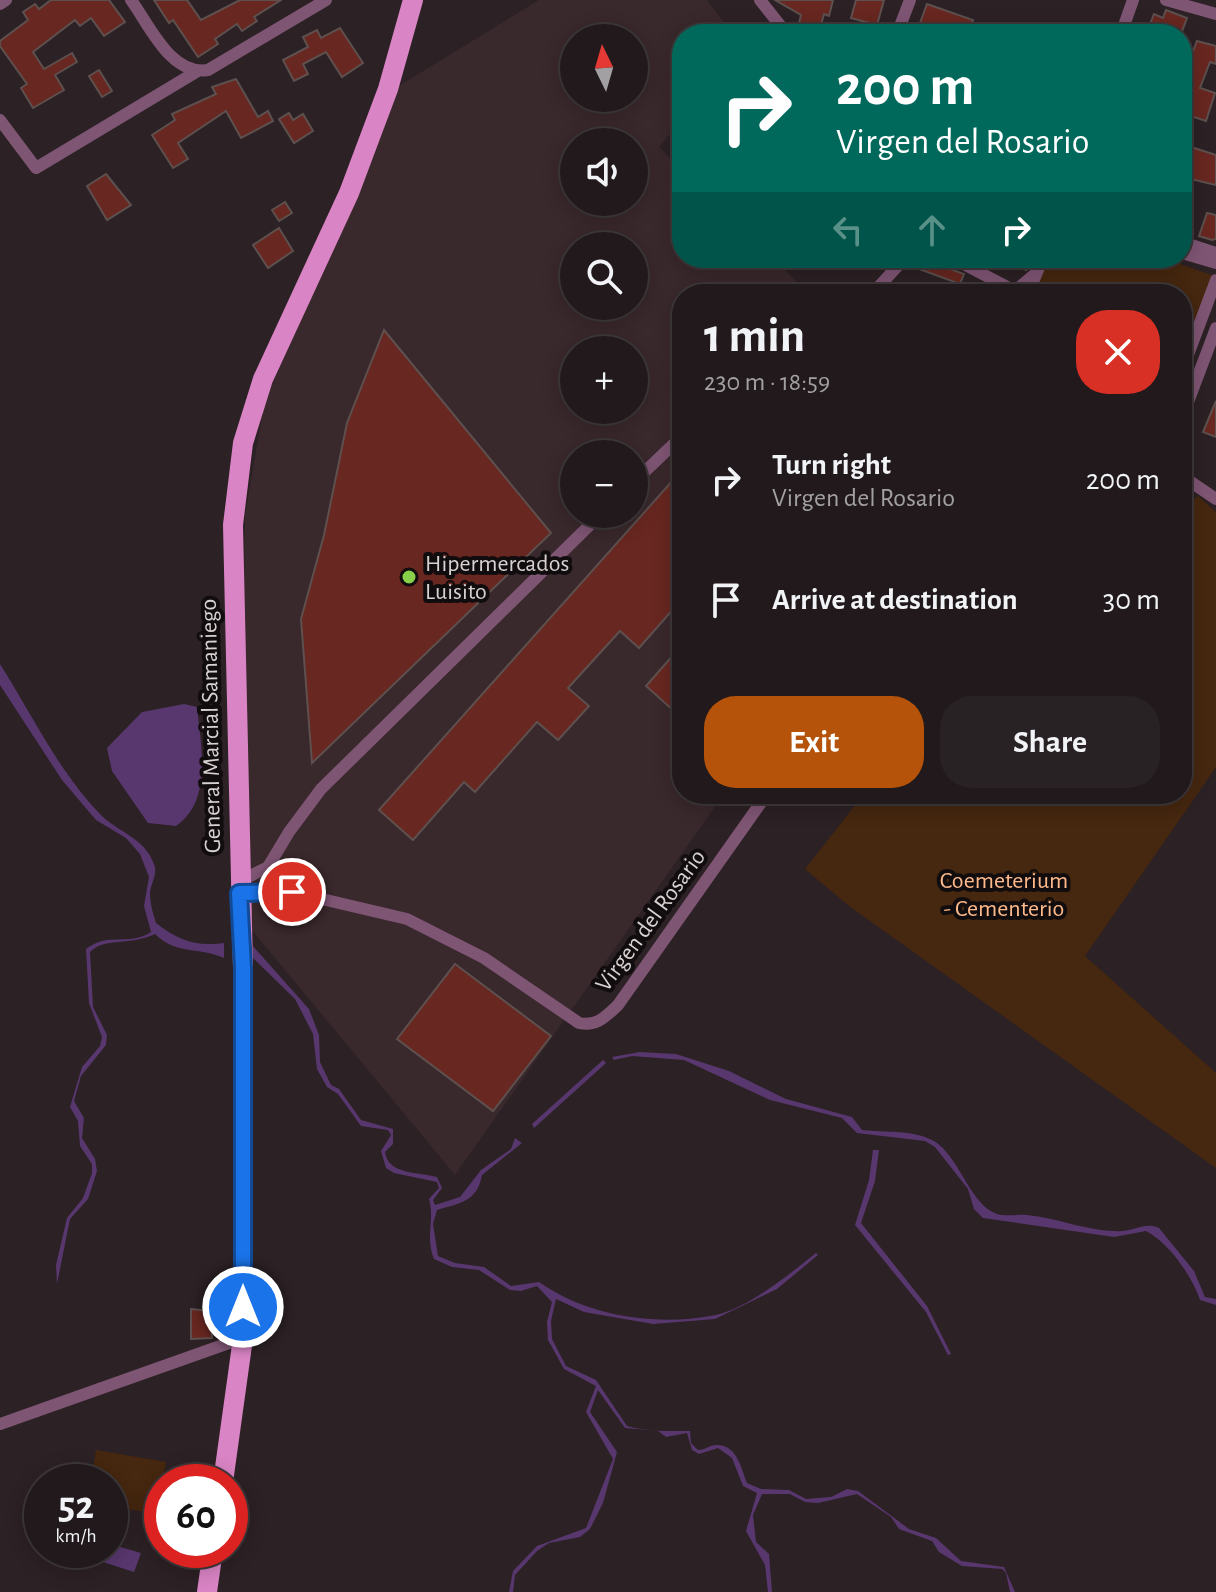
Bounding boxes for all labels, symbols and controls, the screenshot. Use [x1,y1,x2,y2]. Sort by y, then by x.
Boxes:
north arrow [560,24,648,112]
map controls [560,24,648,528]
icon: right [704,56,808,160]
text: 200 m [836,59,974,115]
text: Virgen del Rosario [836,124,1089,160]
button: sound [560,128,648,216]
icon: left [826,208,870,252]
icon: ahead [910,208,954,252]
icon: right [994,208,1038,252]
button: search [560,232,648,320]
button: close [1076,310,1160,394]
text: 1 min [704,313,805,361]
button: + [560,336,648,424]
text: 230 m · 18:59 [704,369,830,395]
button: − [560,440,648,528]
text: Turn right [772,450,891,480]
icon: right [704,458,748,502]
text: 200 m [1086,465,1160,495]
text: Virgen del Rosario [772,485,955,511]
place label: Hipermercados Luisito [425,552,569,604]
marker: Hipermercados Luisito [400,568,418,586]
icon: arrive [704,578,748,622]
text: Arrive at destination [772,585,1018,615]
text: 30 m [1103,585,1160,615]
street label: General Marcial Samaniego [197,599,225,853]
button: Exit [704,696,924,788]
button: Share [940,696,1160,788]
street label: Virgen del Rosario [591,845,710,996]
pin [258,858,326,926]
park label: Coemeterium - Cementerio [940,869,1068,921]
icon: arrive [270,870,314,914]
position arrow [201,1265,285,1349]
speed limit sign: 60 [144,1464,248,1568]
text: 52 [58,1486,94,1526]
text: km/h [55,1526,97,1546]

